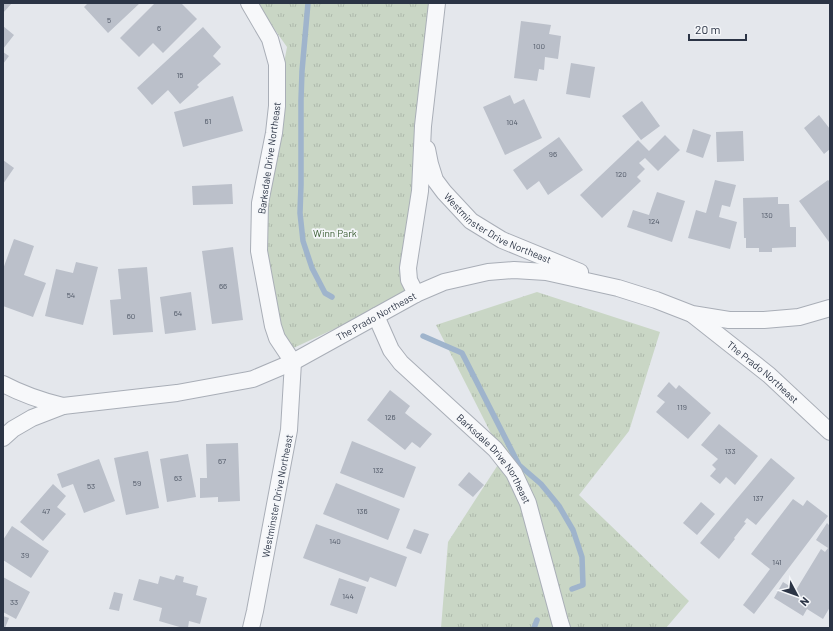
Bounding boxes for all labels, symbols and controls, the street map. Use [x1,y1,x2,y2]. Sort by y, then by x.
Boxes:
house number: 5 [107,15,111,25]
scale bar [689,16,746,42]
text: 20 m [695,22,721,36]
house number: 6 [157,23,161,33]
house number: 100 [533,41,545,51]
house number: 15 [177,70,183,80]
street label: Barksdale Drive Northeast [255,101,283,215]
house number: 61 [205,116,212,126]
house number: 104 [506,117,518,127]
house number: 96 [549,149,557,159]
house number: 120 [615,169,627,179]
street label: Westminster Drive Northeast [442,190,553,266]
house number: 130 [761,210,773,220]
house number: 124 [648,216,660,226]
park label: Winn Park [313,227,357,239]
house number: 66 [219,281,227,291]
street label: The Prado Northeast [334,289,419,343]
house number: 54 [67,290,75,300]
house number: 64 [174,308,182,318]
house number: 60 [127,311,135,321]
street label: The Prado Northeast [725,338,801,406]
house number: 119 [677,402,687,412]
street label: Barksdale Drive Northeast [454,411,534,506]
house number: 126 [384,412,396,422]
street label: Westminster Drive Northeast [259,433,295,559]
house number: 133 [724,446,736,456]
house number: 67 [218,456,226,466]
house number: 132 [372,465,384,475]
house number: 63 [174,473,182,483]
house number: 59 [133,478,141,488]
house number: 53 [87,481,95,491]
house number: 137 [753,493,764,503]
house number: 47 [42,506,50,516]
house number: 136 [356,506,368,516]
house number: 140 [329,536,341,546]
house number: 39 [21,550,29,560]
house number: 141 [772,557,782,567]
north arrow [777,575,817,615]
house number: 144 [342,591,354,601]
text: N [798,595,812,609]
house number: 33 [10,597,18,607]

